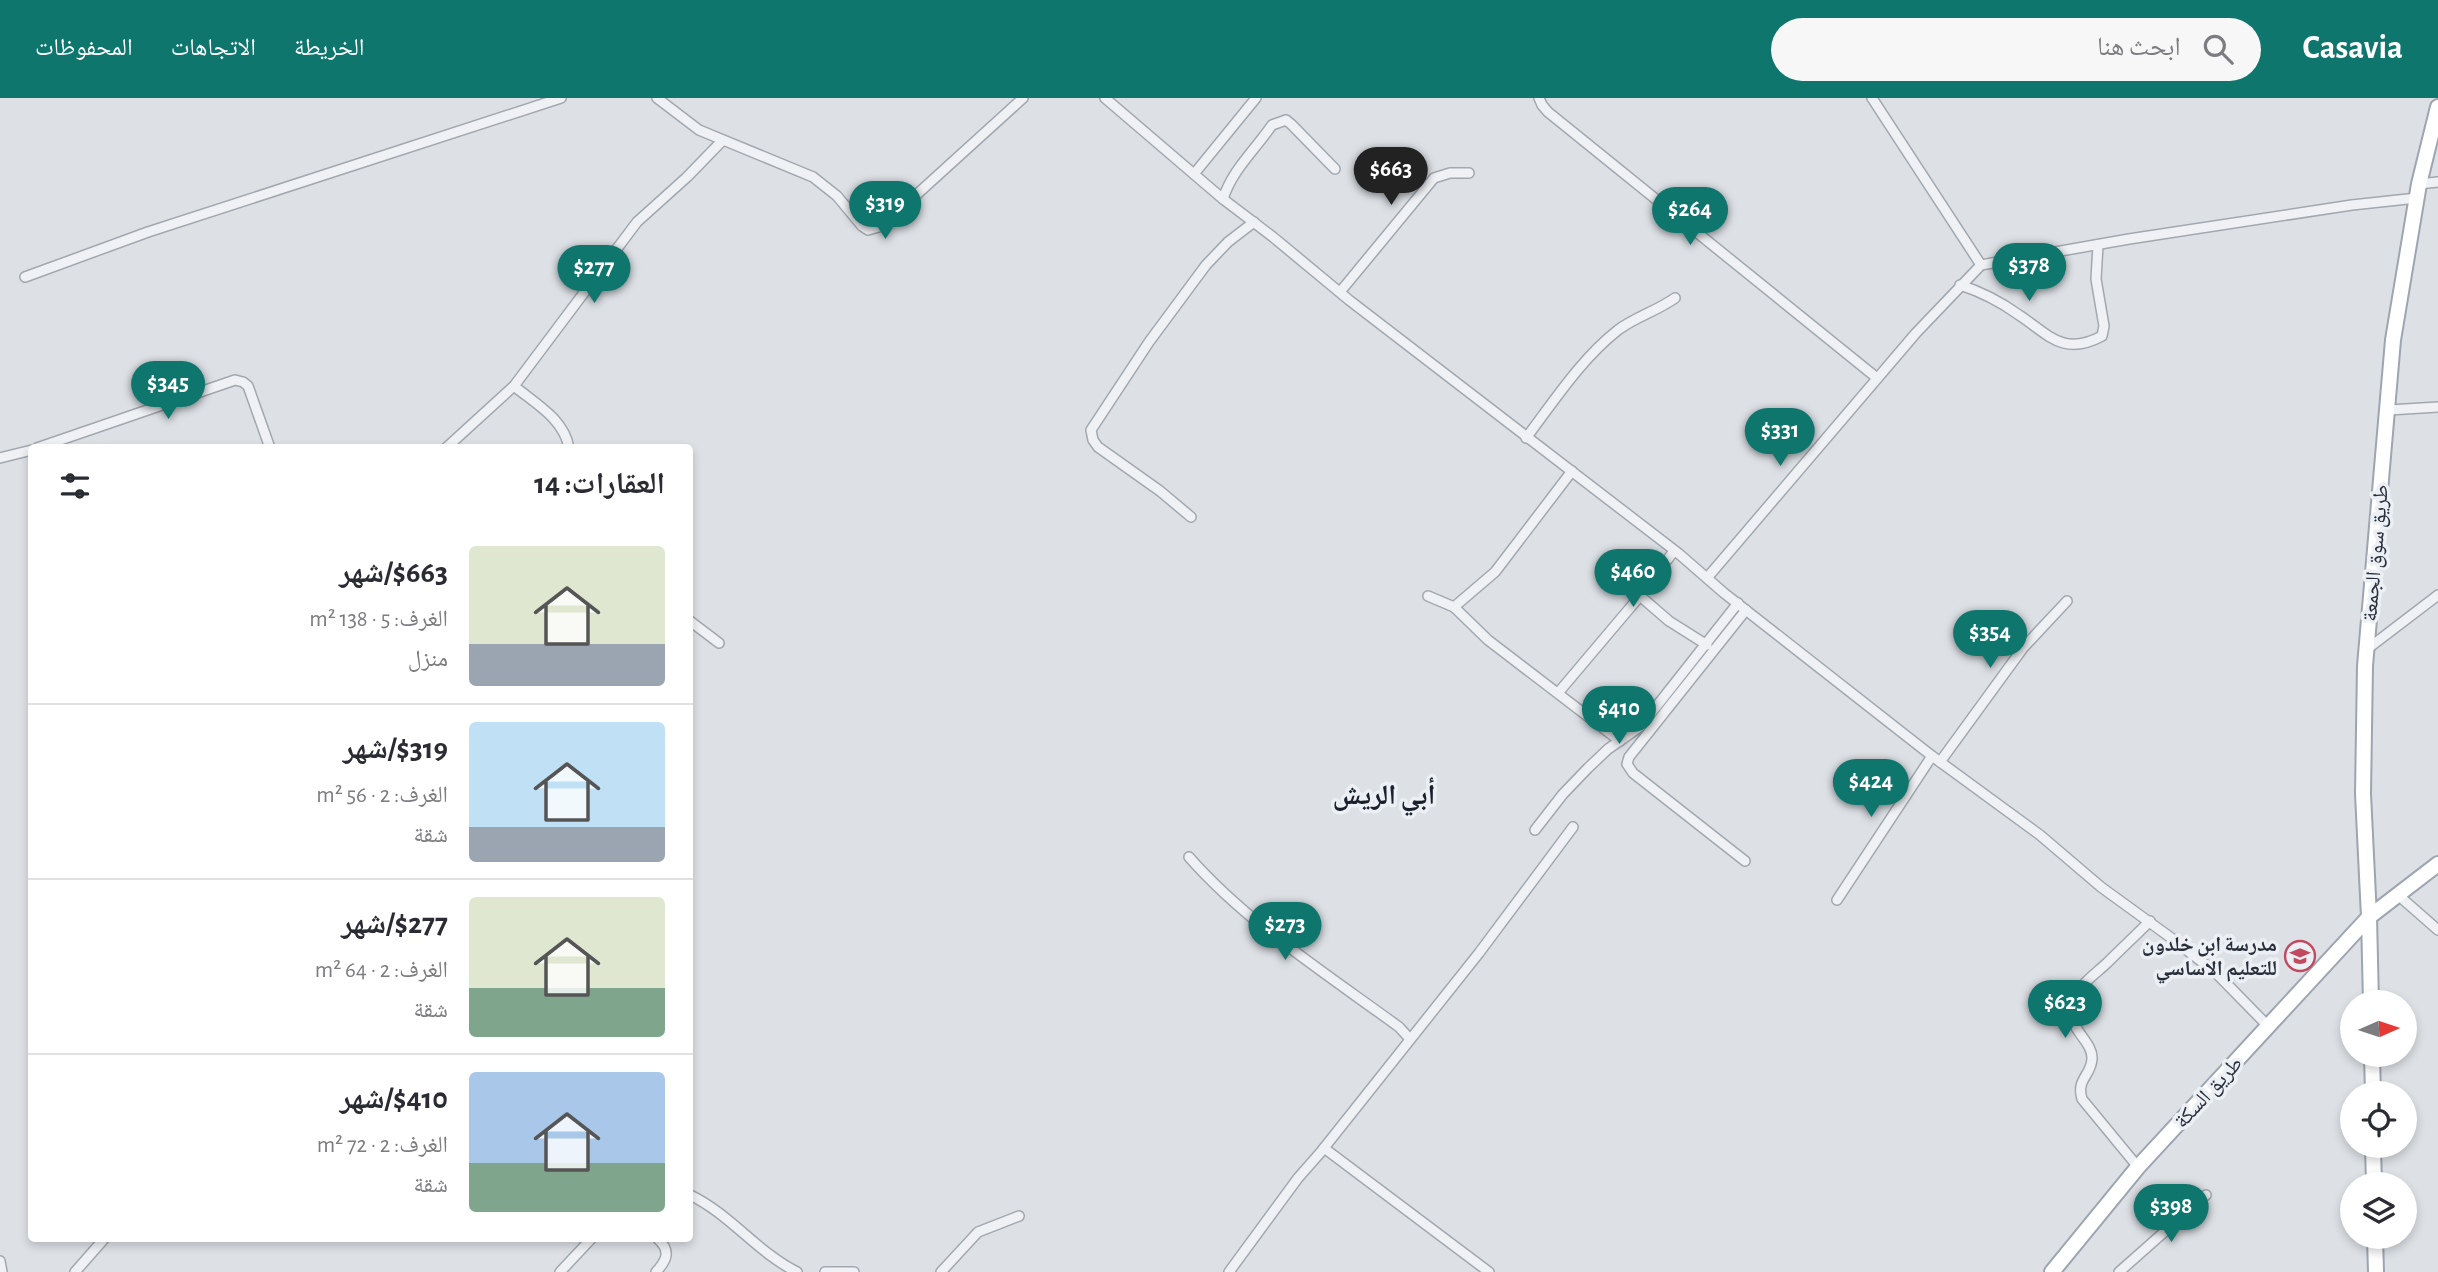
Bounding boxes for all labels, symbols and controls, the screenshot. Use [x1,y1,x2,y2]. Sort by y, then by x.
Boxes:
search box [1771,18,2261,81]
icon: search [2199,30,2237,68]
text: Casavia [2303,32,2403,65]
text: ابحث هنا [2097,34,2181,60]
text: المحفوظات [35,36,133,60]
text: الاتجاهات [171,36,256,60]
text: الخريطة [294,36,365,60]
pin: $663 [1350,148,1432,207]
text: $663 [1370,158,1412,181]
pin: $319 [844,181,926,241]
pin: $264 [1649,188,1731,247]
text: $319 [865,192,905,215]
text: $264 [1668,198,1712,221]
pin: $378 [1988,244,2070,303]
pin: $277 [553,246,635,305]
text: $378 [2008,254,2050,277]
text: $277 [573,256,615,279]
pin: $345 [127,362,209,421]
text: $345 [147,372,189,395]
pin: $331 [1739,408,1821,468]
text: $331 [1761,419,1799,442]
icon: filters [56,467,94,505]
text: العقارات: 14 [534,469,665,499]
street label: طريق سوق الجمعة [2359,484,2394,623]
pin: $460 [1592,550,1674,609]
text: $663/شهر [339,558,448,588]
text: $460 [1610,560,1656,583]
icon: home [525,574,609,658]
text: الغرف: 5 · 138 m² [309,608,448,631]
pin: $354 [1949,610,2031,670]
text: $354 [1969,621,2011,644]
text: منزل [408,648,448,671]
pin: $410 [1578,686,1660,746]
text: $410 [1598,697,1640,720]
text: $319/شهر [343,734,448,764]
icon: home [525,750,609,834]
pin: $424 [1830,760,1912,819]
text: $424 [1849,770,1893,793]
district label: أبي الريش [1333,777,1436,817]
text: الغرف: 2 · 56 m² [316,784,448,807]
text: شقة [414,824,448,847]
pin: $273 [1244,902,1326,962]
text: $277/شهر [341,909,448,939]
text: $273 [1264,913,1306,936]
icon: home [525,925,609,1009]
place label: مدرسة ابن خلدون للتعليم الاساسي [2142,934,2277,984]
school or university icon: مدرسة ابن خلدون للتعليم الاساسي [2283,939,2317,973]
text: الغرف: 2 · 64 m² [315,959,448,982]
pin: $623 [2024,981,2106,1040]
north arrow [2340,990,2417,1068]
map controls [2340,990,2417,1249]
text: $623 [2044,991,2086,1014]
text: شقة [414,999,448,1022]
street label: طريق السكة [2170,1053,2248,1133]
button: locate [2340,1081,2417,1158]
text: $410/شهر [340,1084,448,1114]
icon: home [525,1100,609,1184]
text: الغرف: 2 · 72 m² [317,1134,448,1157]
button: layers [2340,1172,2417,1249]
text: شقة [414,1174,448,1197]
pin: $398 [2130,1184,2212,1244]
text: $398 [2150,1195,2192,1218]

